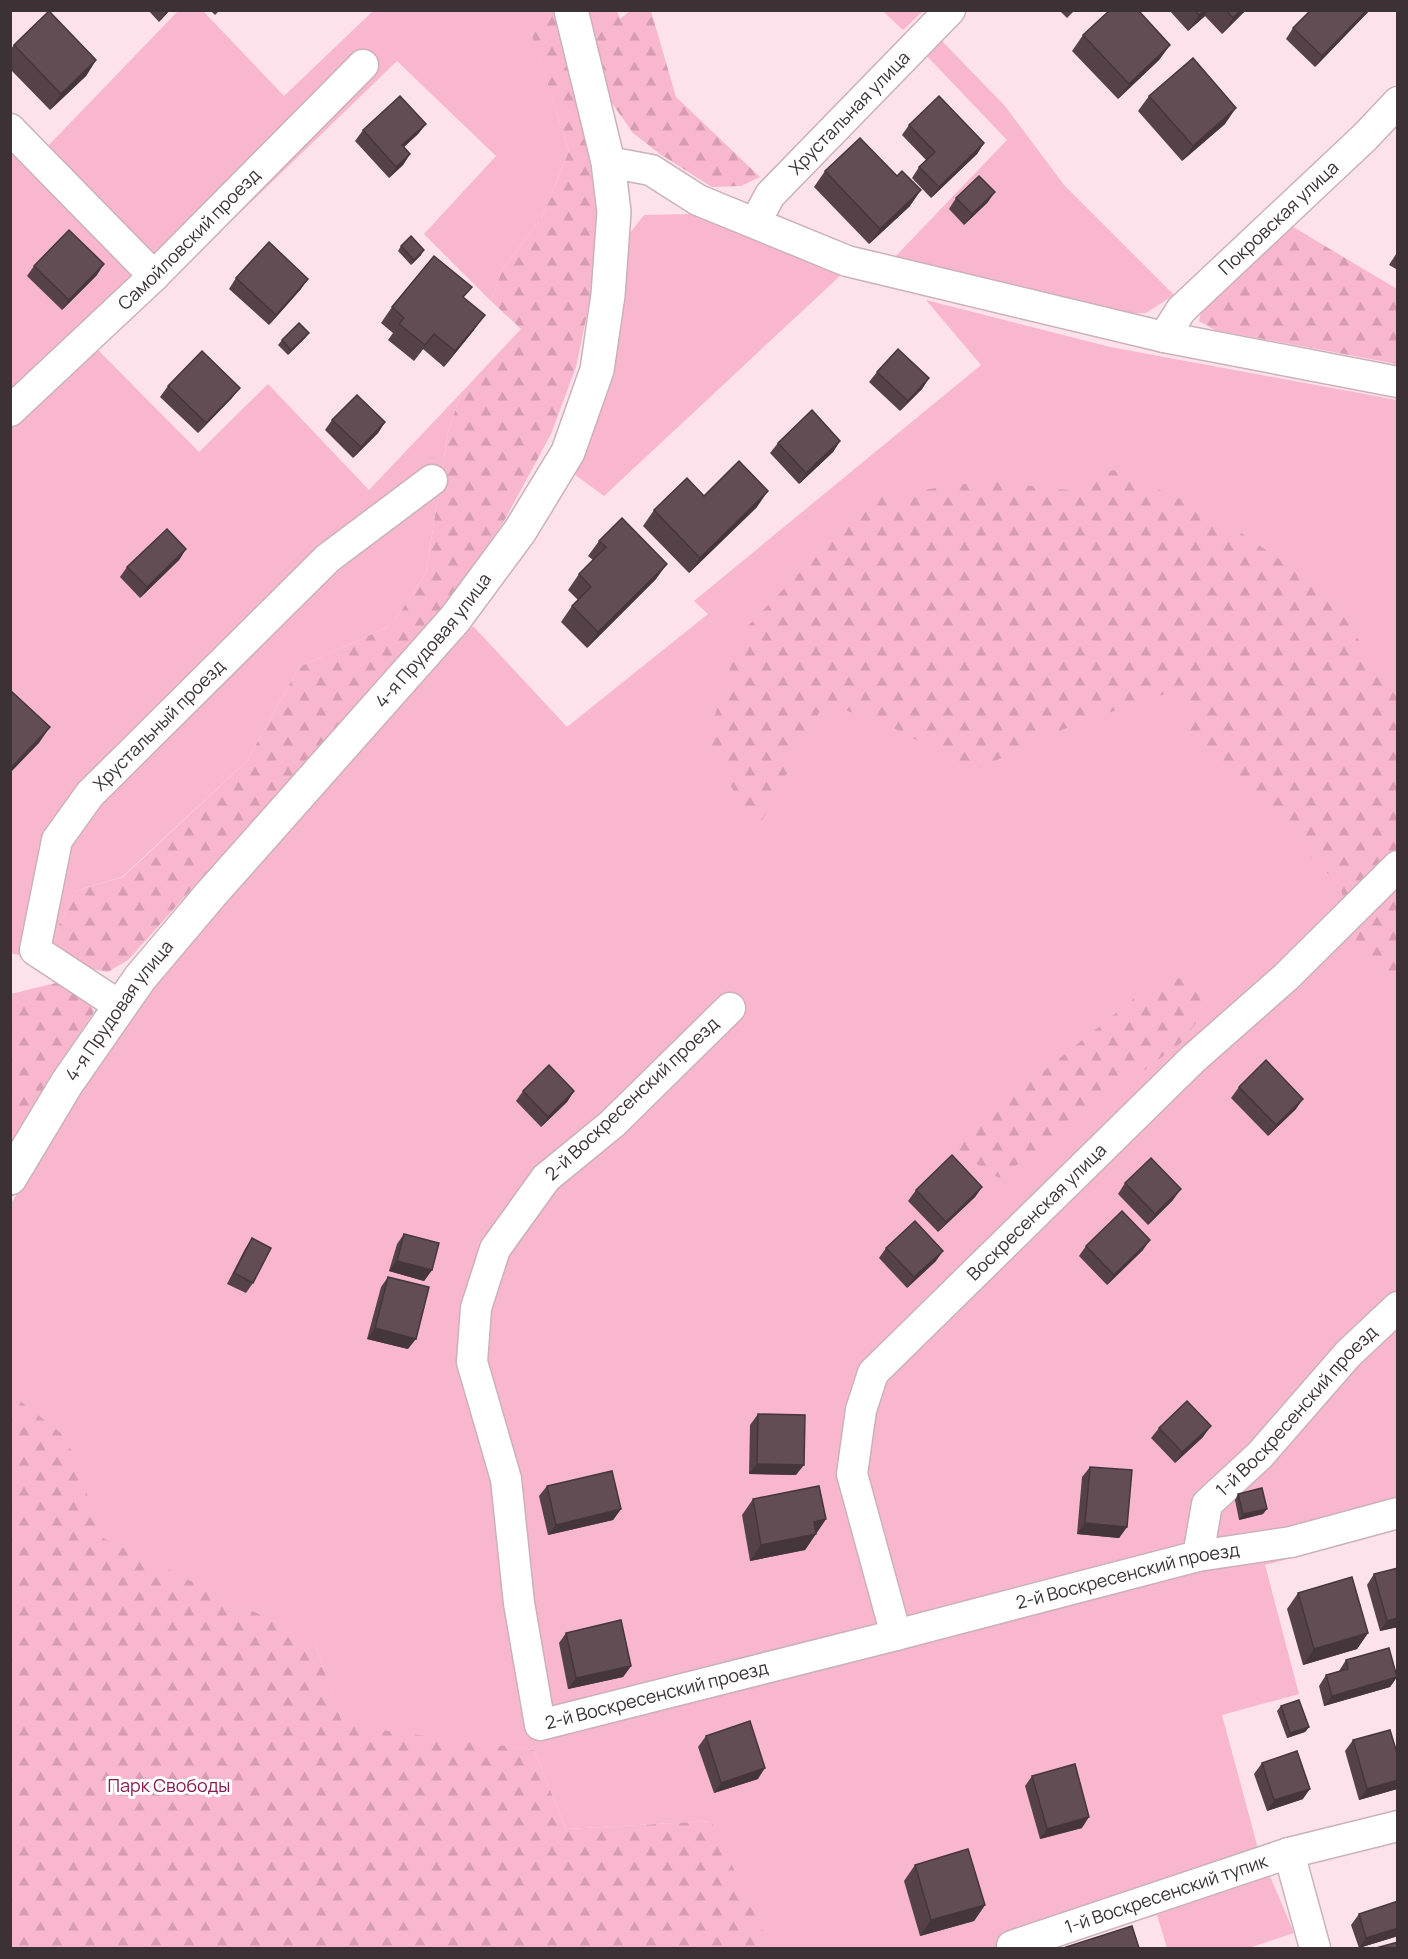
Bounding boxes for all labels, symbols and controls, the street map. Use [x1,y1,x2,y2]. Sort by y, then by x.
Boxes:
street label: Хрустальная улица [783,45,915,179]
street label: Покровская улица [1213,155,1343,280]
street label: Самойловский проезд [112,163,265,315]
street label: 4-я Прудовая улица [369,568,496,712]
street label: Хрустальный проезд [87,654,230,795]
street label: 4-я Прудовая улица [59,935,178,1085]
street label: 2-й Воскресенский проезд [539,1011,723,1185]
street label: Воскресенская улица [961,1138,1111,1285]
street label: 1-й Воскресенский проезд [1210,1320,1382,1501]
street label: 2-й Воскресенский проезд [1013,1537,1241,1614]
street label: 2-й Воскресенский проезд [542,1655,771,1734]
park label: Парк Свободы [108,1773,230,1797]
street label: 1-й Воскресенский тупик [1062,1848,1271,1938]

